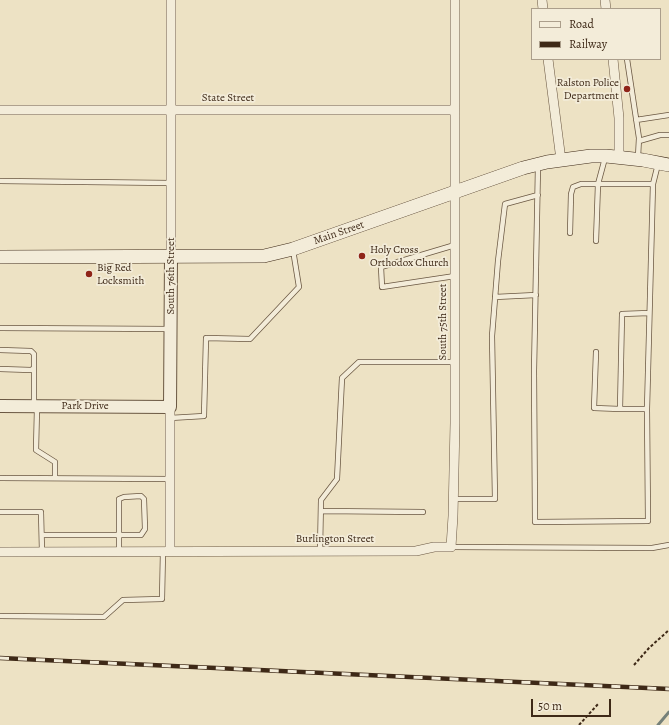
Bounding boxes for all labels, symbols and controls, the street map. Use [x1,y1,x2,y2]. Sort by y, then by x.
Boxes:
legend [531,8,661,60]
text: Road [569,16,594,32]
text: Railway [569,36,607,52]
place label: Ralston Police Department [557,76,619,102]
marker: Ralston Police Department [622,84,632,94]
street label: State Street [202,91,254,105]
street label: Main Street [312,218,366,248]
street label: South 76th Street [164,237,178,315]
place label: Holy Cross Orthodox Church [370,243,449,269]
marker: Holy Cross Orthodox Church [357,251,367,261]
place label: Big Red Locksmith [97,261,144,287]
marker: Big Red Locksmith [84,269,94,279]
street label: South 75th Street [436,284,450,360]
street label: Park Drive [61,399,109,413]
street label: Burlington Street [296,532,374,546]
scale bar [533,691,613,717]
text: 50 m [538,698,562,714]

